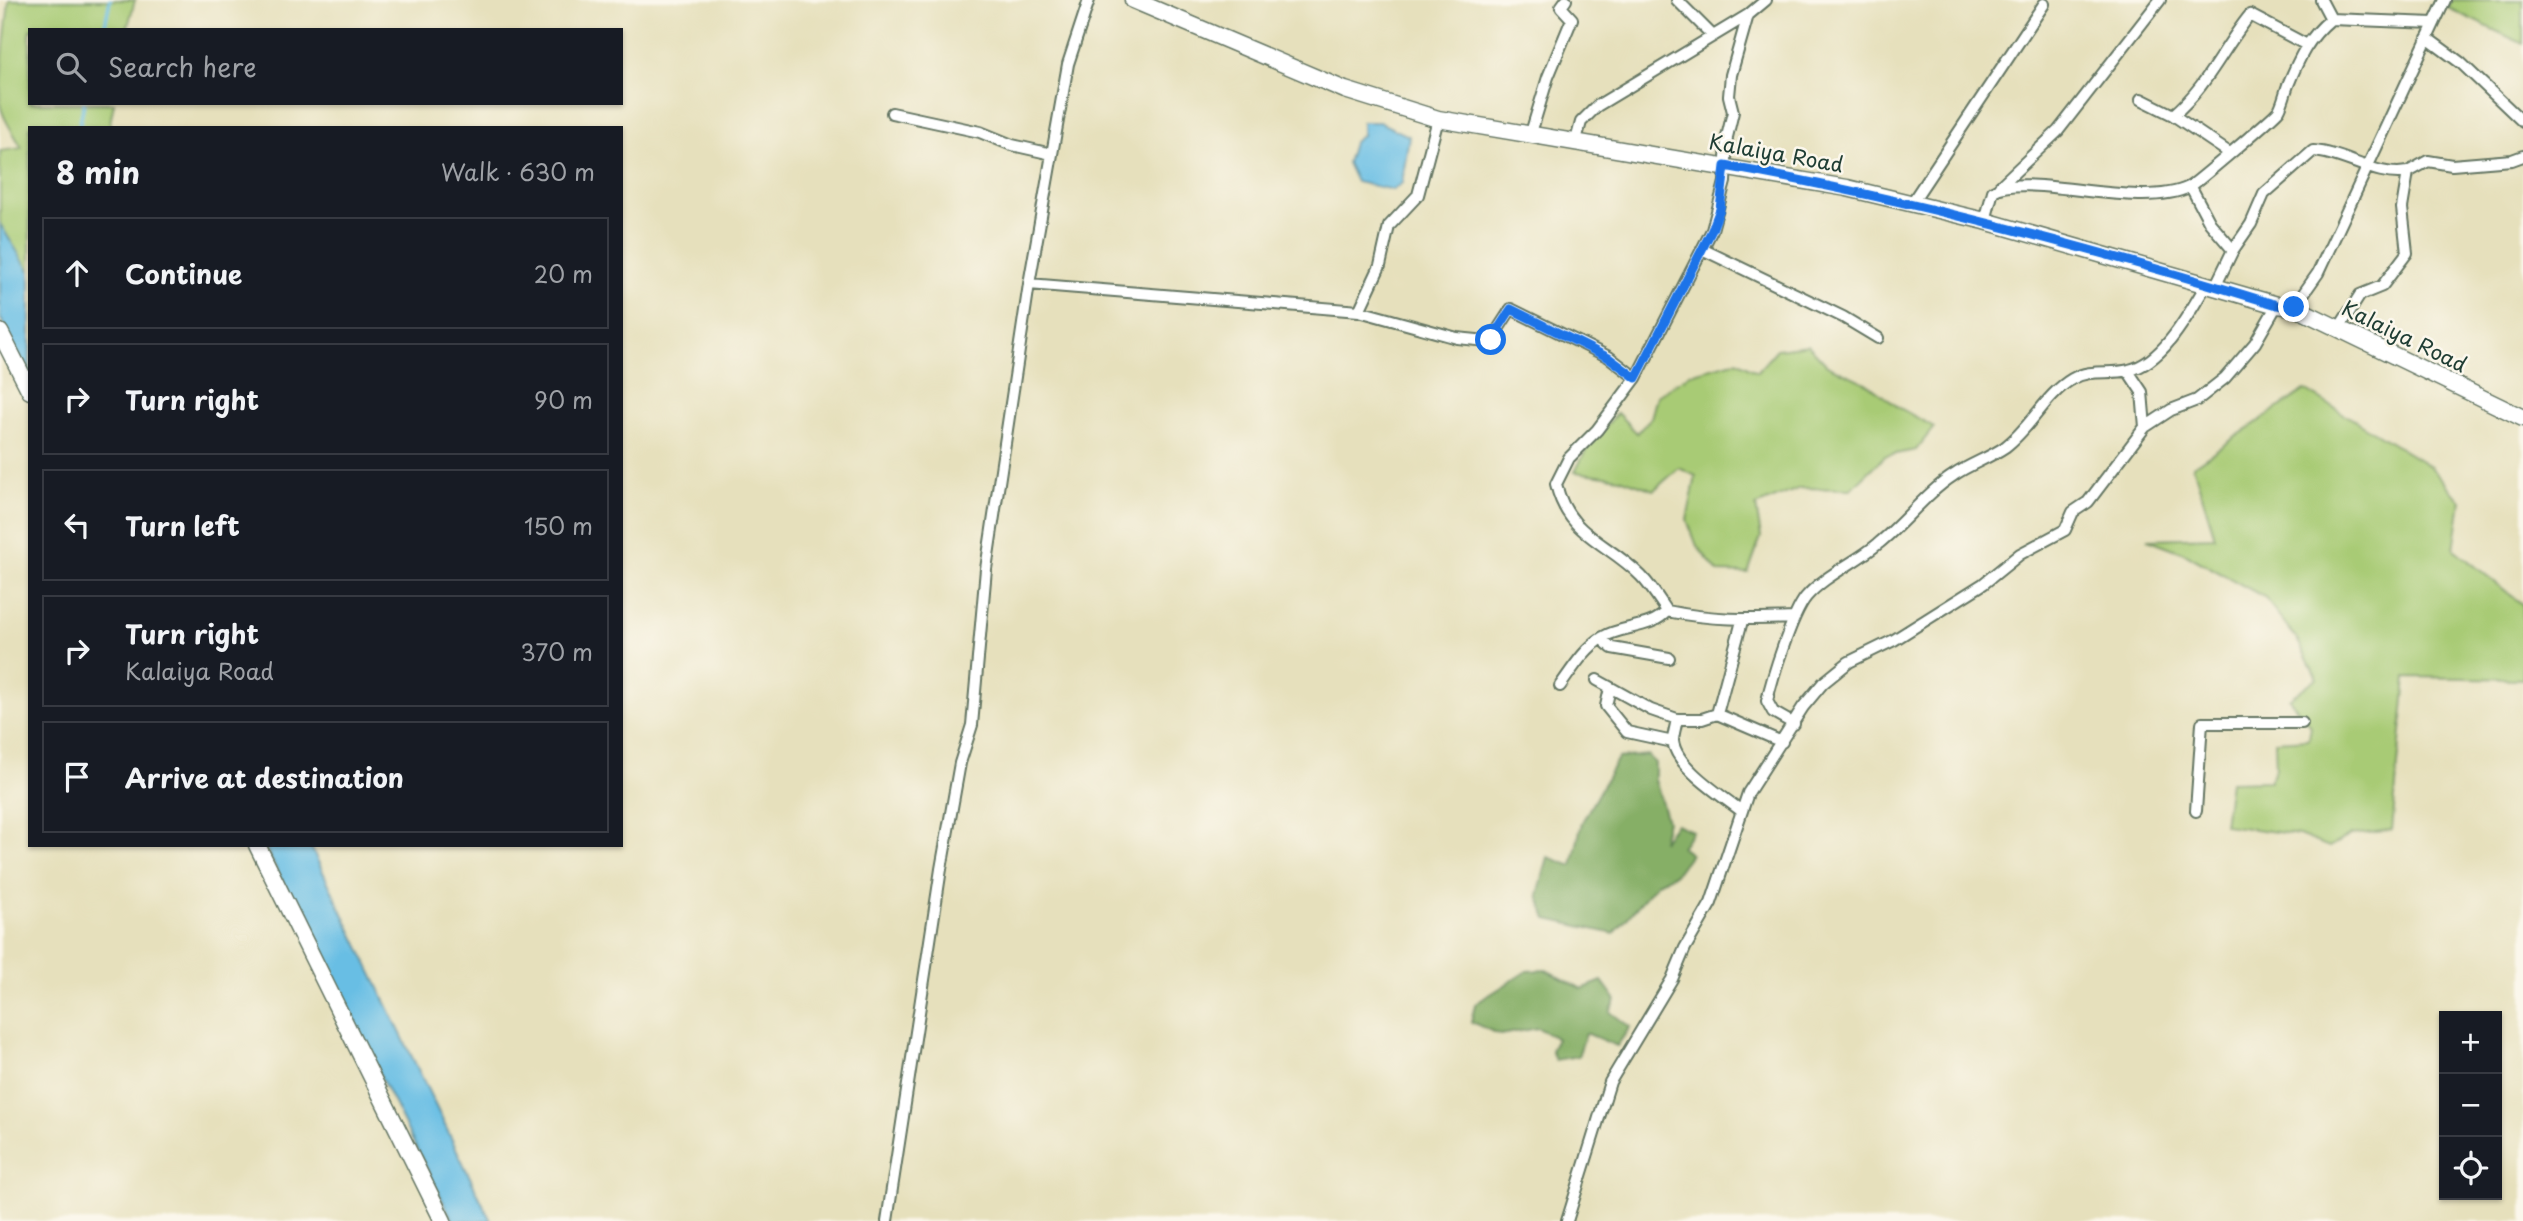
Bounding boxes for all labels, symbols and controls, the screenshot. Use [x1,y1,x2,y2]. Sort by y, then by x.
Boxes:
search box [28,28,623,105]
text: Search here [108,47,257,86]
icon: search [52,48,90,86]
street label: Kalaiya Road [1707,124,1846,180]
text: 8 min [56,149,140,194]
text: Walk · 630 m [441,154,595,189]
icon: ahead [58,254,96,292]
text: Continue [125,254,242,293]
text: 20 m [534,256,593,291]
route end [2278,291,2309,322]
street label: Kalaiya Road [2337,291,2473,379]
route start [1475,324,1506,355]
icon: right [58,380,96,418]
text: Turn right [125,380,259,419]
text: 90 m [534,382,593,417]
icon: left [58,506,96,544]
text: Turn left [125,506,240,545]
text: 150 m [524,508,593,543]
text: Turn right [125,614,259,653]
icon: right [58,632,96,670]
text: 370 m [520,634,593,669]
text: Kalaiya Road [125,653,274,688]
icon: arrive [58,758,96,796]
text: Arrive at destination [125,758,404,797]
map controls [2439,1011,2502,1200]
button: + [2439,1011,2502,1074]
button: − [2439,1074,2502,1137]
button: locate [2439,1137,2502,1200]

